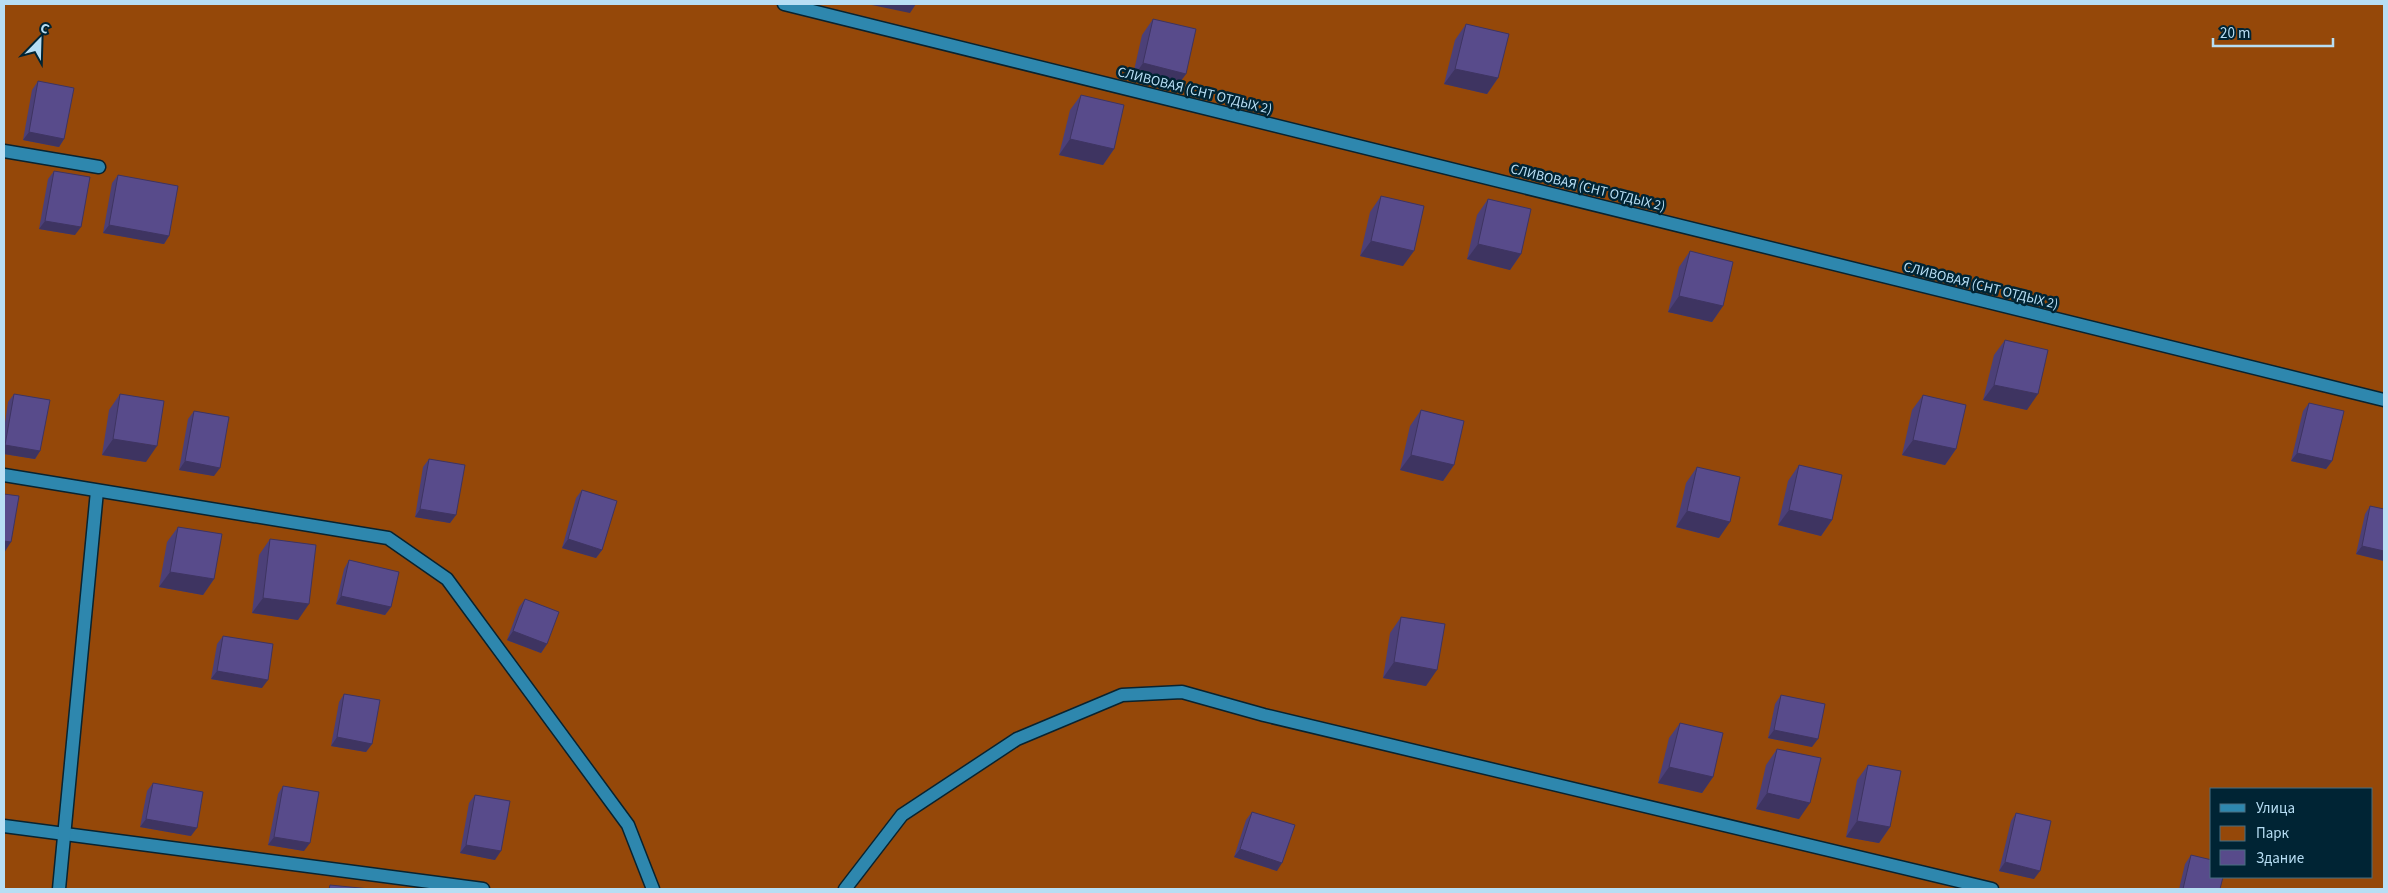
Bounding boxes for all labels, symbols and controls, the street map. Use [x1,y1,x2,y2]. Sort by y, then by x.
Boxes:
north arrow [15,15,65,65]
scale bar [2213,15,2333,47]
text: С [37,18,52,40]
text: 20 m [2220,23,2250,44]
street label: СЛИВОВАЯ (СНТ ОТДЫХ 2) [1115,62,1274,120]
street label: СЛИВОВАЯ (СНТ ОТДЫХ 2) [1508,159,1667,217]
street label: СЛИВОВАЯ (СНТ ОТДЫХ 2) [1901,257,2060,315]
legend [2210,788,2373,878]
text: Улица [2256,798,2295,819]
text: Парк [2256,823,2290,844]
text: Здание [2256,848,2304,869]

